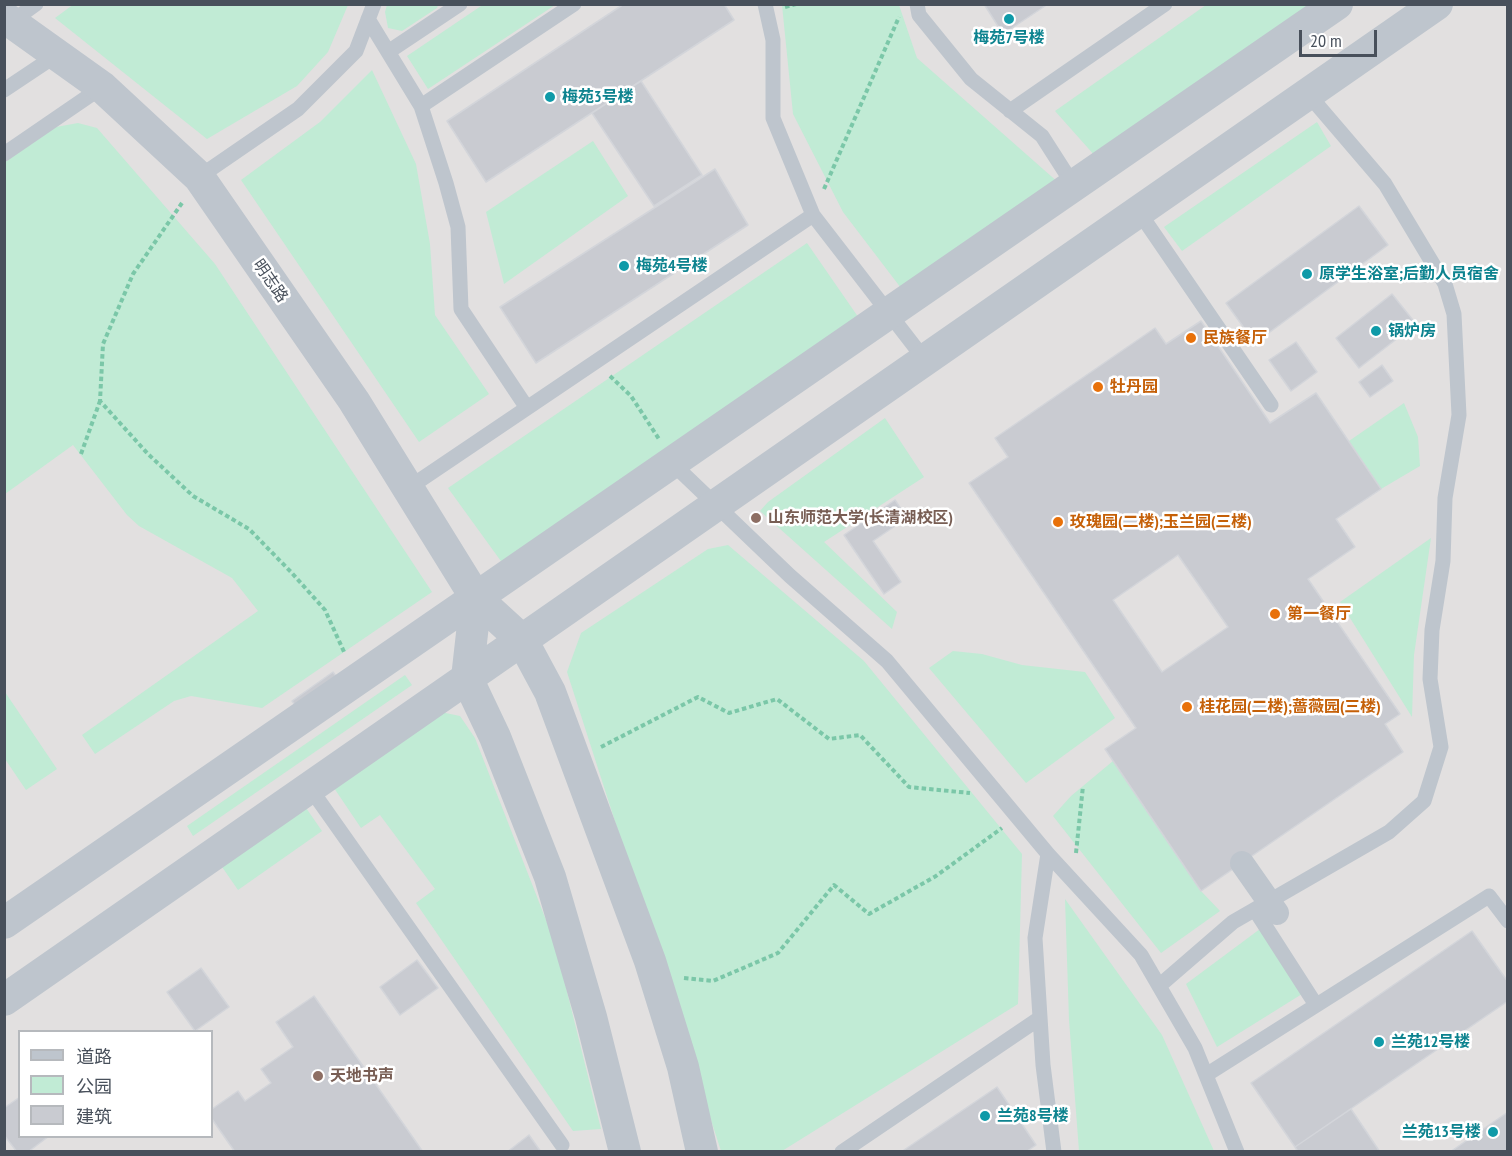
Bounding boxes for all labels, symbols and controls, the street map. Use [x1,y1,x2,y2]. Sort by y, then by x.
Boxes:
marker: 梅苑7号楼 [1002,12,1016,26]
scale bar [1302,18,1380,56]
place label: 梅苑7号楼 [973,28,1045,48]
text: 20 m [1310,29,1342,52]
place label: 梅苑3号楼 [562,87,634,107]
marker: 梅苑3号楼 [543,90,557,104]
street label: 明志路 [248,256,292,306]
place label: 梅苑4号楼 [636,256,708,276]
marker: 梅苑4号楼 [617,259,631,273]
place label: 原学生浴室;后勤人员宿舍 [1319,264,1499,284]
marker: 原学生浴室;后勤人员宿舍 [1300,267,1314,281]
place label: 锅炉房 [1388,321,1436,341]
marker: 锅炉房 [1369,324,1383,338]
place label: 民族餐厅 [1203,328,1267,348]
marker: 民族餐厅 [1184,331,1198,345]
place label: 牡丹园 [1110,377,1158,397]
marker: 牡丹园 [1091,380,1105,394]
place label: 山东师范大学(长清湖校区) [768,508,953,528]
marker: 山东师范大学(长清湖校区) [749,511,763,525]
place label: 玫瑰园(二楼);玉兰园(三楼) [1070,512,1252,532]
marker: 玫瑰园(二楼);玉兰园(三楼) [1051,515,1065,529]
place label: 第一餐厅 [1287,604,1351,624]
marker: 第一餐厅 [1268,607,1282,621]
place label: 桂花园(二楼);蔷薇园(三楼) [1199,697,1381,717]
marker: 桂花园(二楼);蔷薇园(三楼) [1180,700,1194,714]
legend [18,1030,213,1138]
place label: 兰苑12号楼 [1391,1032,1470,1052]
marker: 兰苑12号楼 [1372,1035,1386,1049]
text: 道路 [76,1045,112,1068]
place label: 天地书声 [330,1066,394,1086]
marker: 天地书声 [311,1069,325,1083]
text: 公园 [76,1075,112,1098]
text: 建筑 [76,1105,112,1128]
place label: 兰苑8号楼 [997,1106,1069,1126]
marker: 兰苑8号楼 [978,1109,992,1123]
place label: 兰苑13号楼 [1402,1122,1481,1142]
marker: 兰苑13号楼 [1486,1125,1500,1139]

